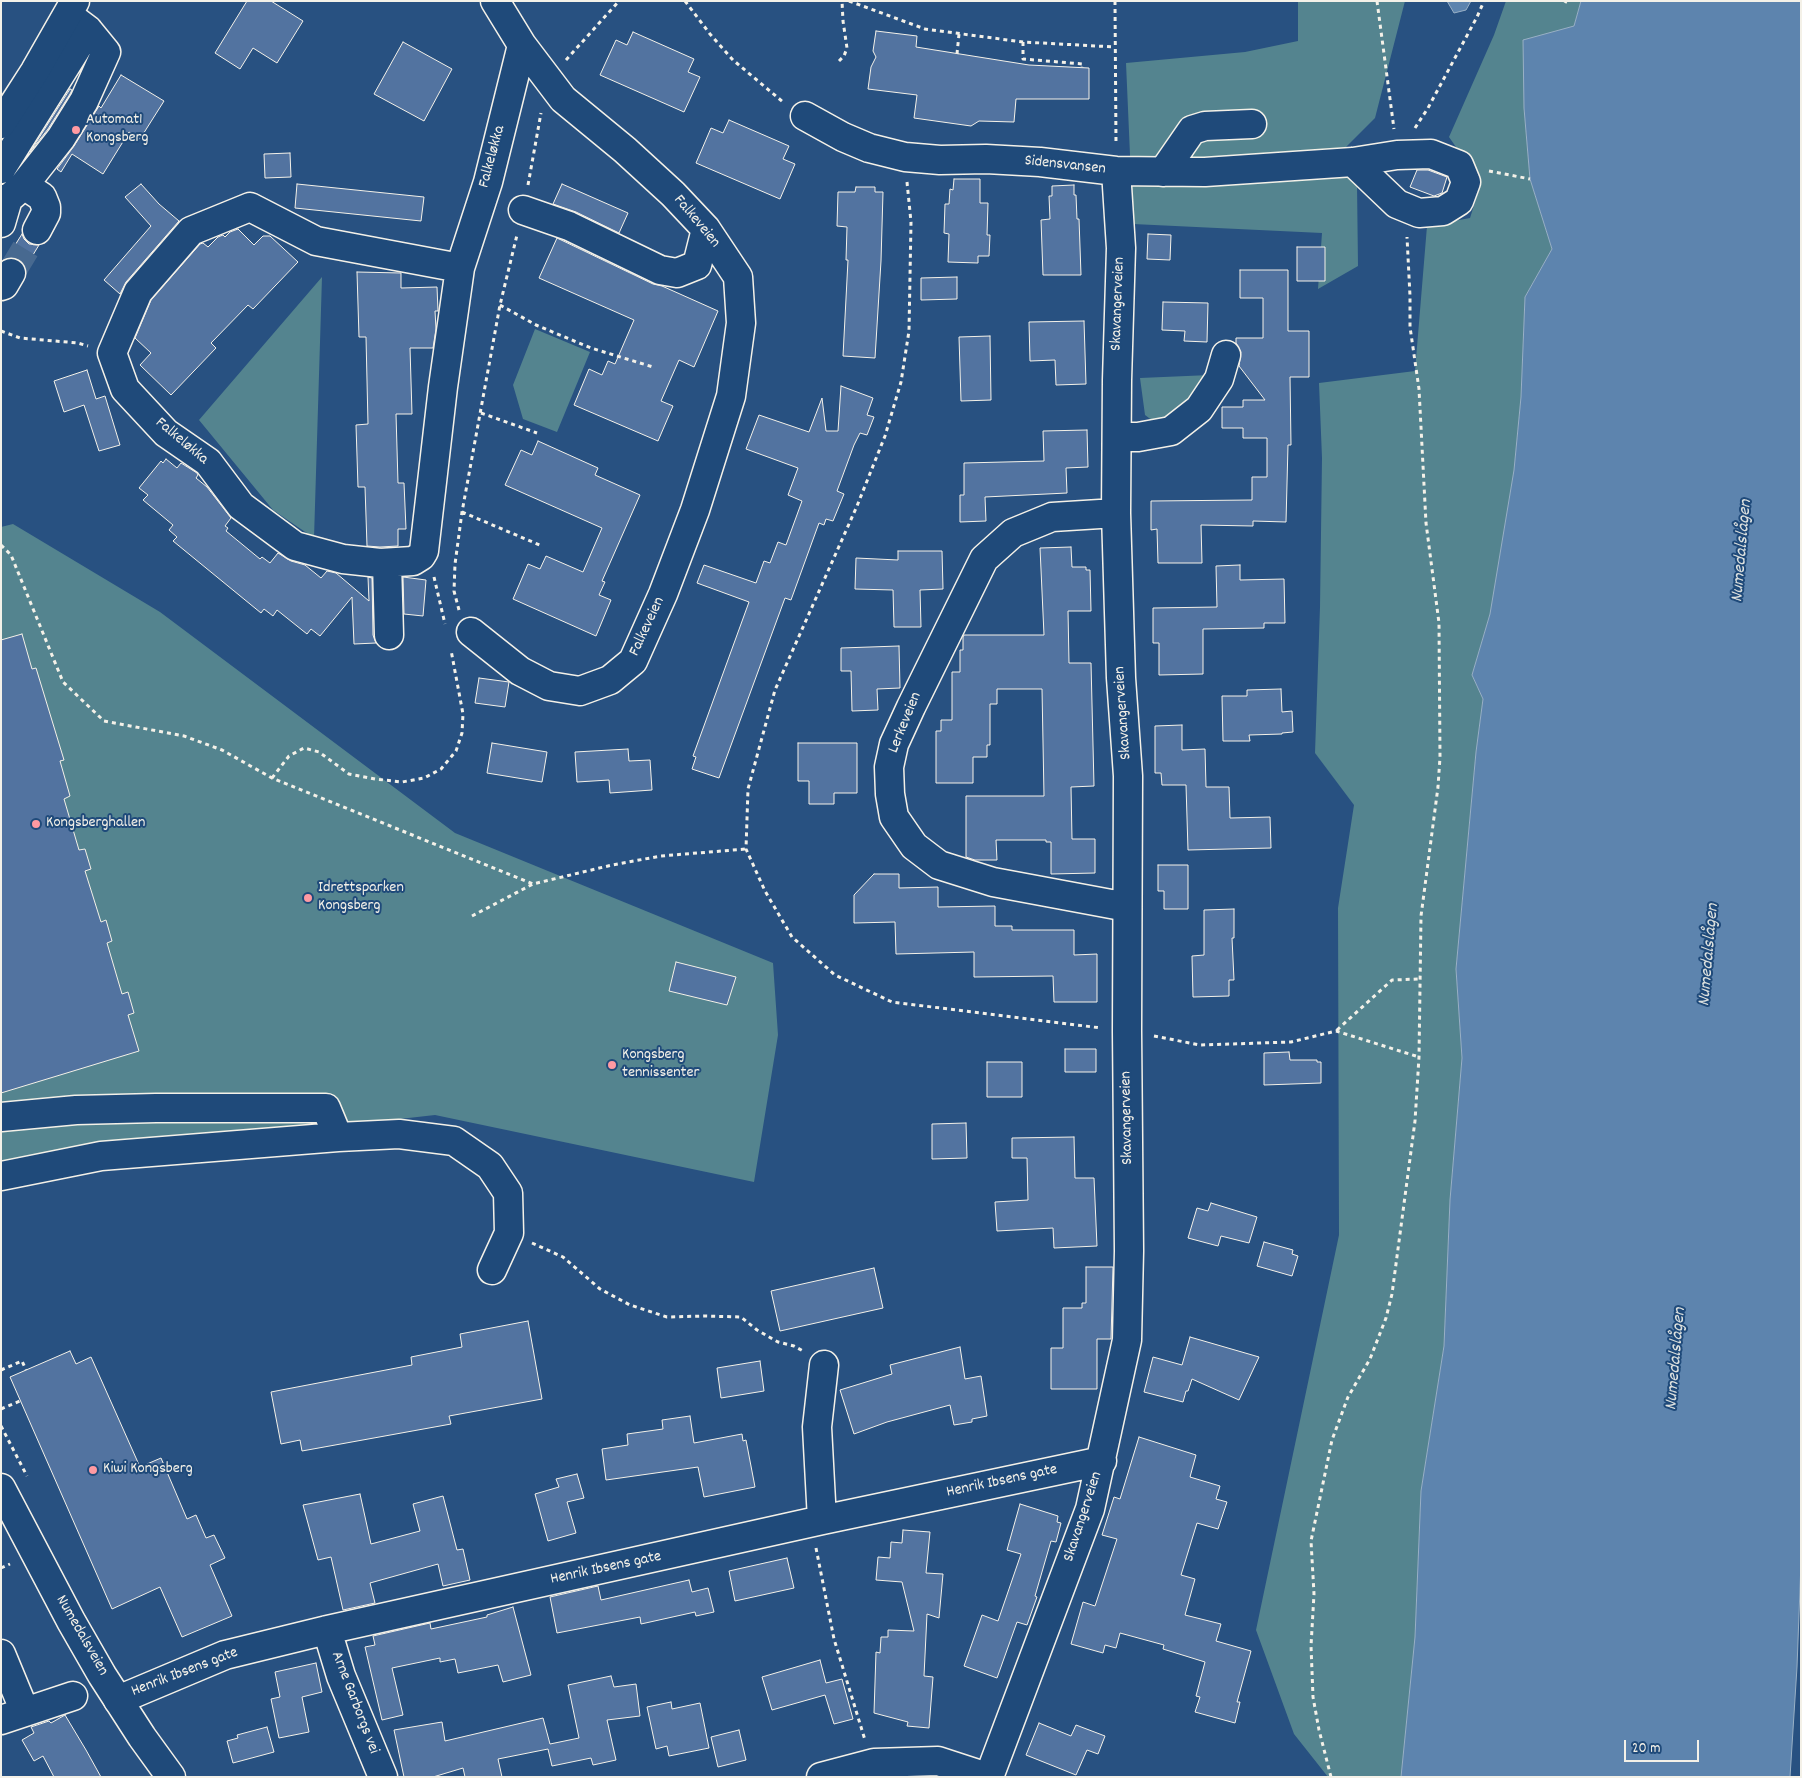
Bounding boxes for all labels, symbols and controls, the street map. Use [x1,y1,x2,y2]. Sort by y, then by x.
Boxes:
place label: Automat1 Kongsberg [86,111,149,149]
marker: Automat1 Kongsberg [70,124,82,136]
street label: Falkeløkka [475,124,511,190]
street label: Sidensvansen [1024,152,1106,180]
street label: Falkeveien [668,192,724,252]
street label: Skavangerveien [1108,257,1130,351]
street label: Falkeløkka [150,414,212,470]
water label: Numedalslågen [1728,499,1758,603]
street label: Falkeveien [626,594,670,660]
street label: Skavangerveien [1111,666,1137,760]
street label: Lerkeveien [885,690,927,756]
place label: Kongsberghallen [46,814,145,834]
marker: Kongsberghallen [30,818,42,830]
place label: Idrettsparken Kongsberg [318,879,404,917]
marker: Idrettsparken Kongsberg [302,892,314,904]
water label: Numedalslågen [1695,903,1725,1007]
place label: Kongsberg tennissenter [622,1046,699,1084]
marker: Kongsberg tennissenter [606,1059,618,1071]
street label: Skavangerveien [1118,1071,1138,1165]
water label: Numedalslågen [1662,1307,1692,1411]
place label: Kiwi Kongsberg [103,1460,193,1480]
street label: Henrik Ibsens gate [945,1461,1059,1503]
marker: Kiwi Kongsberg [87,1464,99,1476]
street label: Skavangerveien [1060,1469,1108,1565]
street label: Henrik Ibsens gate [549,1548,663,1590]
street label: Numedalsveien [50,1592,112,1680]
street label: Henrik Ibsens gate [129,1644,241,1702]
street label: Arne Garborgs vei [326,1649,382,1757]
scale bar [1627,1730,1702,1762]
text: 20 m [1632,1738,1660,1760]

